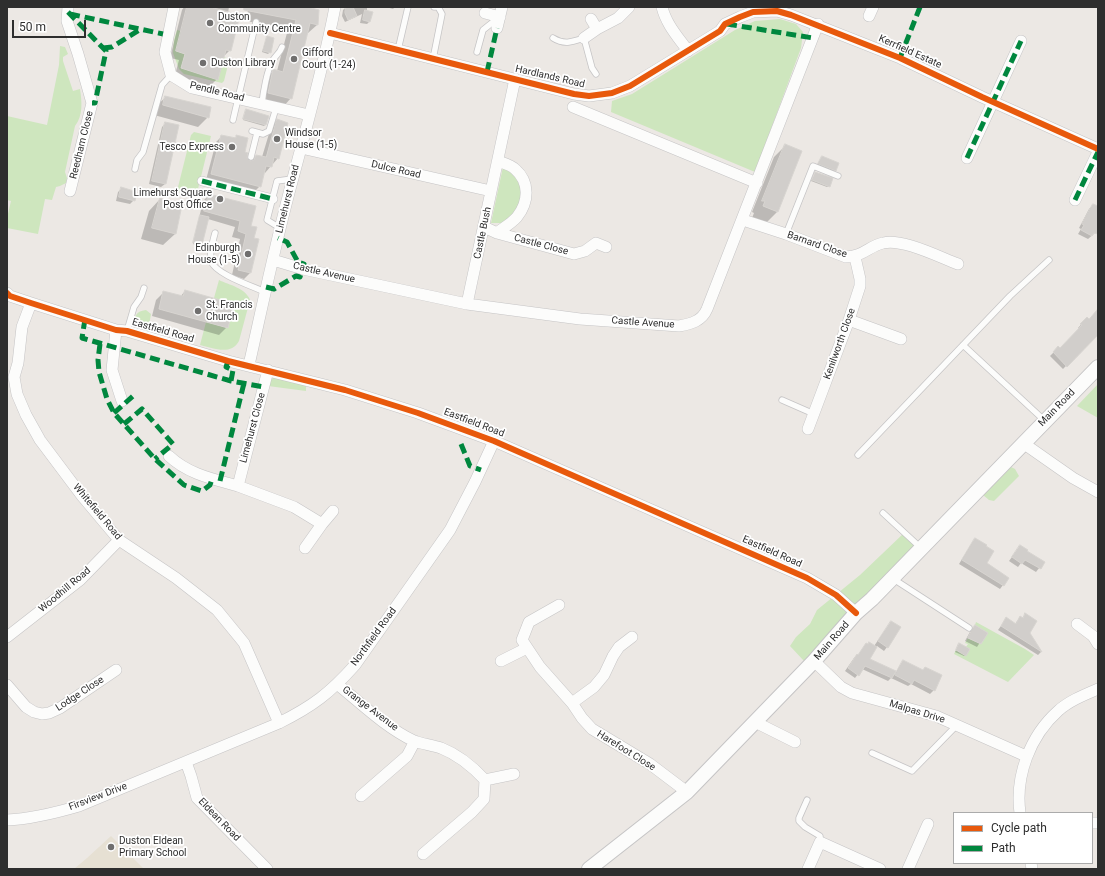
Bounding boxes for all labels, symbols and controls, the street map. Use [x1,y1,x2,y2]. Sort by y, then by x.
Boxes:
place label: Duston Community Centre [218,11,301,34]
scale bar [14,12,88,38]
marker: Duston Community Centre [205,18,215,28]
text: 50 m [19,20,46,34]
street label: Kerrfield Estate [877,33,943,71]
place label: Gifford Court (1-24) [302,47,356,70]
marker: Gifford Court (1-24) [289,54,299,64]
place label: Duston Library [211,57,275,69]
marker: Duston Library [198,58,208,68]
street label: Hardlands Road [514,63,586,91]
street label: Pendle Road [188,79,246,105]
street label: Reedham Close [68,110,96,180]
place label: Windsor House (1-5) [285,127,337,150]
marker: Windsor House (1-5) [272,134,282,144]
place label: Tesco Express [159,141,224,153]
marker: Tesco Express [227,142,237,152]
street label: Dulce Road [370,158,422,182]
street label: Limehurst Road [274,164,302,234]
place label: Limehurst Square Post Office [134,187,212,210]
marker: Limehurst Square Post Office [215,194,225,204]
street label: Castle Bush [472,206,494,260]
street label: Barnard Close [785,229,849,261]
street label: Castle Close [513,232,569,258]
place label: Edinburgh House (1-5) [188,242,240,266]
marker: Edinburgh House (1-5) [243,249,253,259]
street label: Castle Avenue [292,260,356,286]
place label: St. Francis Church [206,299,253,322]
marker: St. Francis Church [193,306,203,316]
street label: Kenilworth Close [822,307,858,381]
street label: Castle Avenue [611,315,675,331]
street label: Eastfield Road [131,316,195,346]
street label: Main Road [1036,387,1078,429]
street label: Limehurst Close [238,392,268,464]
street label: Eastfield Road [442,406,506,440]
street label: Whitefield Road [70,481,124,543]
street label: Eastfield Road [740,534,804,570]
street label: Woodhill Road [37,565,93,615]
street label: Northfield Road [349,605,399,669]
street label: Main Road [812,619,852,663]
street label: Lodge Close [54,674,106,714]
street label: Grange Avenue [340,684,400,734]
street label: Malpas Drive [888,698,946,726]
street label: Harefoot Close [594,728,658,774]
street label: Firsview Drive [67,780,129,814]
street label: Eldean Road [195,796,243,844]
legend [953,812,1093,864]
text: Cycle path [991,821,1047,835]
place label: Duston Eldean Primary School [119,835,187,858]
text: Path [991,841,1016,855]
marker: Duston Eldean Primary School [106,842,116,852]

